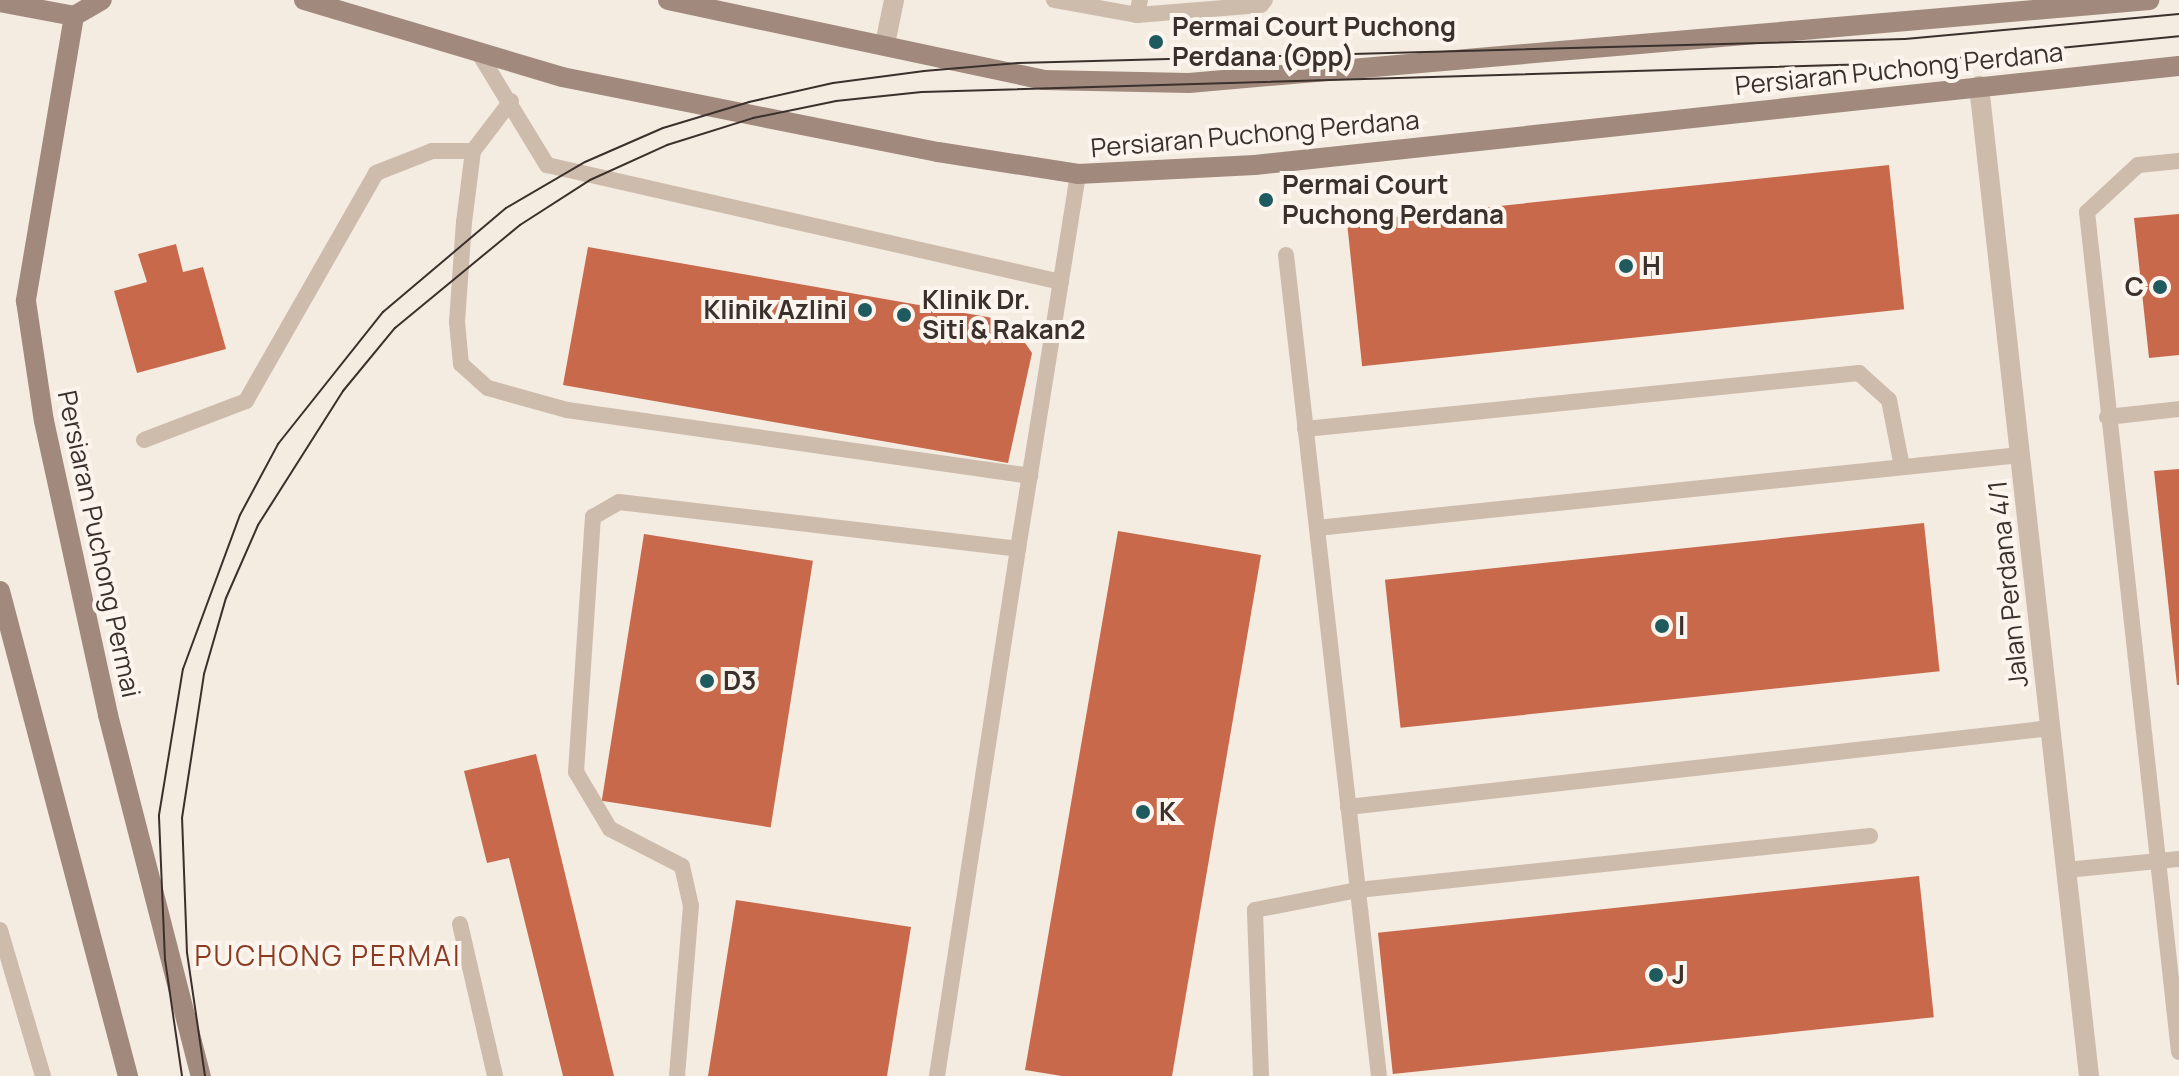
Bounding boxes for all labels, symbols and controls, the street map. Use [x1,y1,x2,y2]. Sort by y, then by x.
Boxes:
place label: Permai Court Puchong Perdana (Opp) [1172,11,1456,72]
marker: Permai Court Puchong Perdana (Opp) [1147,33,1165,51]
street label: Persiaran Puchong Perdana [1733,36,2065,102]
street label: Persiaran Puchong Perdana [1089,104,1421,164]
place label: Permai Court Puchong Perdana [1282,169,1504,230]
marker: Permai Court Puchong Perdana [1257,191,1275,209]
place label: H [1642,250,1661,282]
marker: H [1617,257,1635,275]
place label: C [2125,271,2144,303]
marker: C [2151,278,2169,296]
place label: Klinik Dr. Siti & Rakan2 [922,284,1086,346]
place label: Klinik Azlini [703,294,847,326]
marker: Klinik Azlini [854,299,876,321]
marker: Klinik Dr. Siti & Rakan2 [893,304,915,326]
street label: Persiaran Puchong Permai [51,388,147,700]
street label: Jalan Perdana 4/1 [1982,479,2034,689]
place label: I [1678,610,1685,642]
marker: I [1653,617,1671,635]
place label: D3 [723,665,756,697]
marker: D3 [698,672,716,690]
place label: K [1159,796,1176,828]
marker: K [1134,803,1152,821]
district label: PUCHONG PERMAI [195,938,461,972]
place label: J [1672,959,1685,991]
marker: J [1647,966,1665,984]

